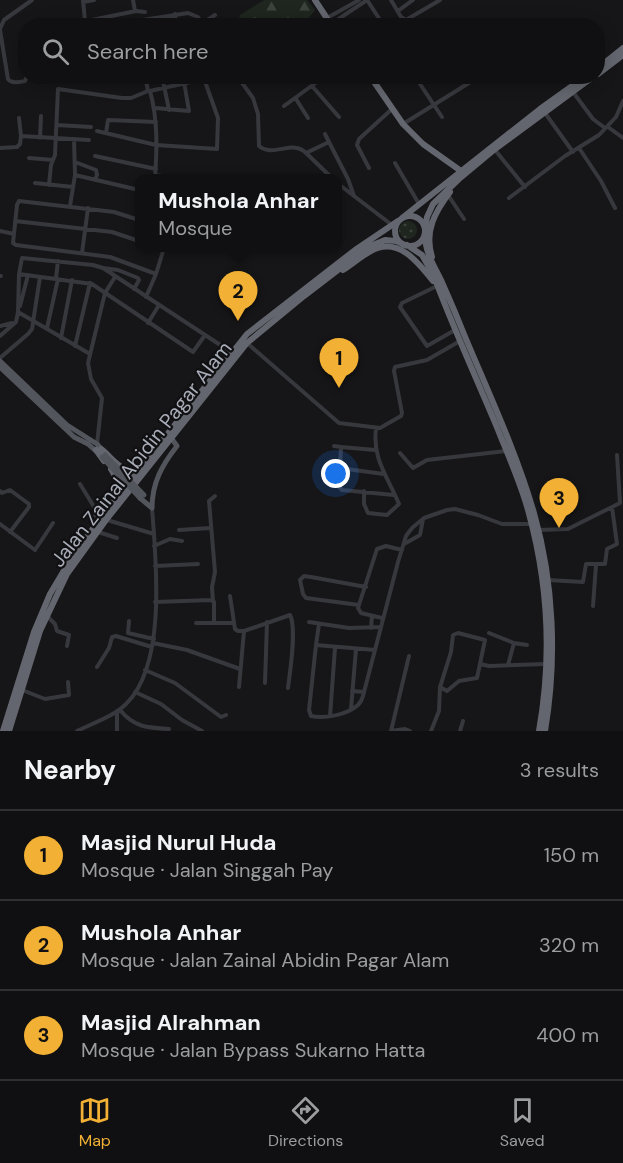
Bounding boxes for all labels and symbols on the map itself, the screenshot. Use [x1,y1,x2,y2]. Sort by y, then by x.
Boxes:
pin: 2 [218,272,258,321]
street label: Jalan Zainal Abidin Pagar Alam [45,336,237,572]
pin: 1 [320,338,358,388]
your location [321,459,350,488]
pin: 3 [540,478,578,528]

